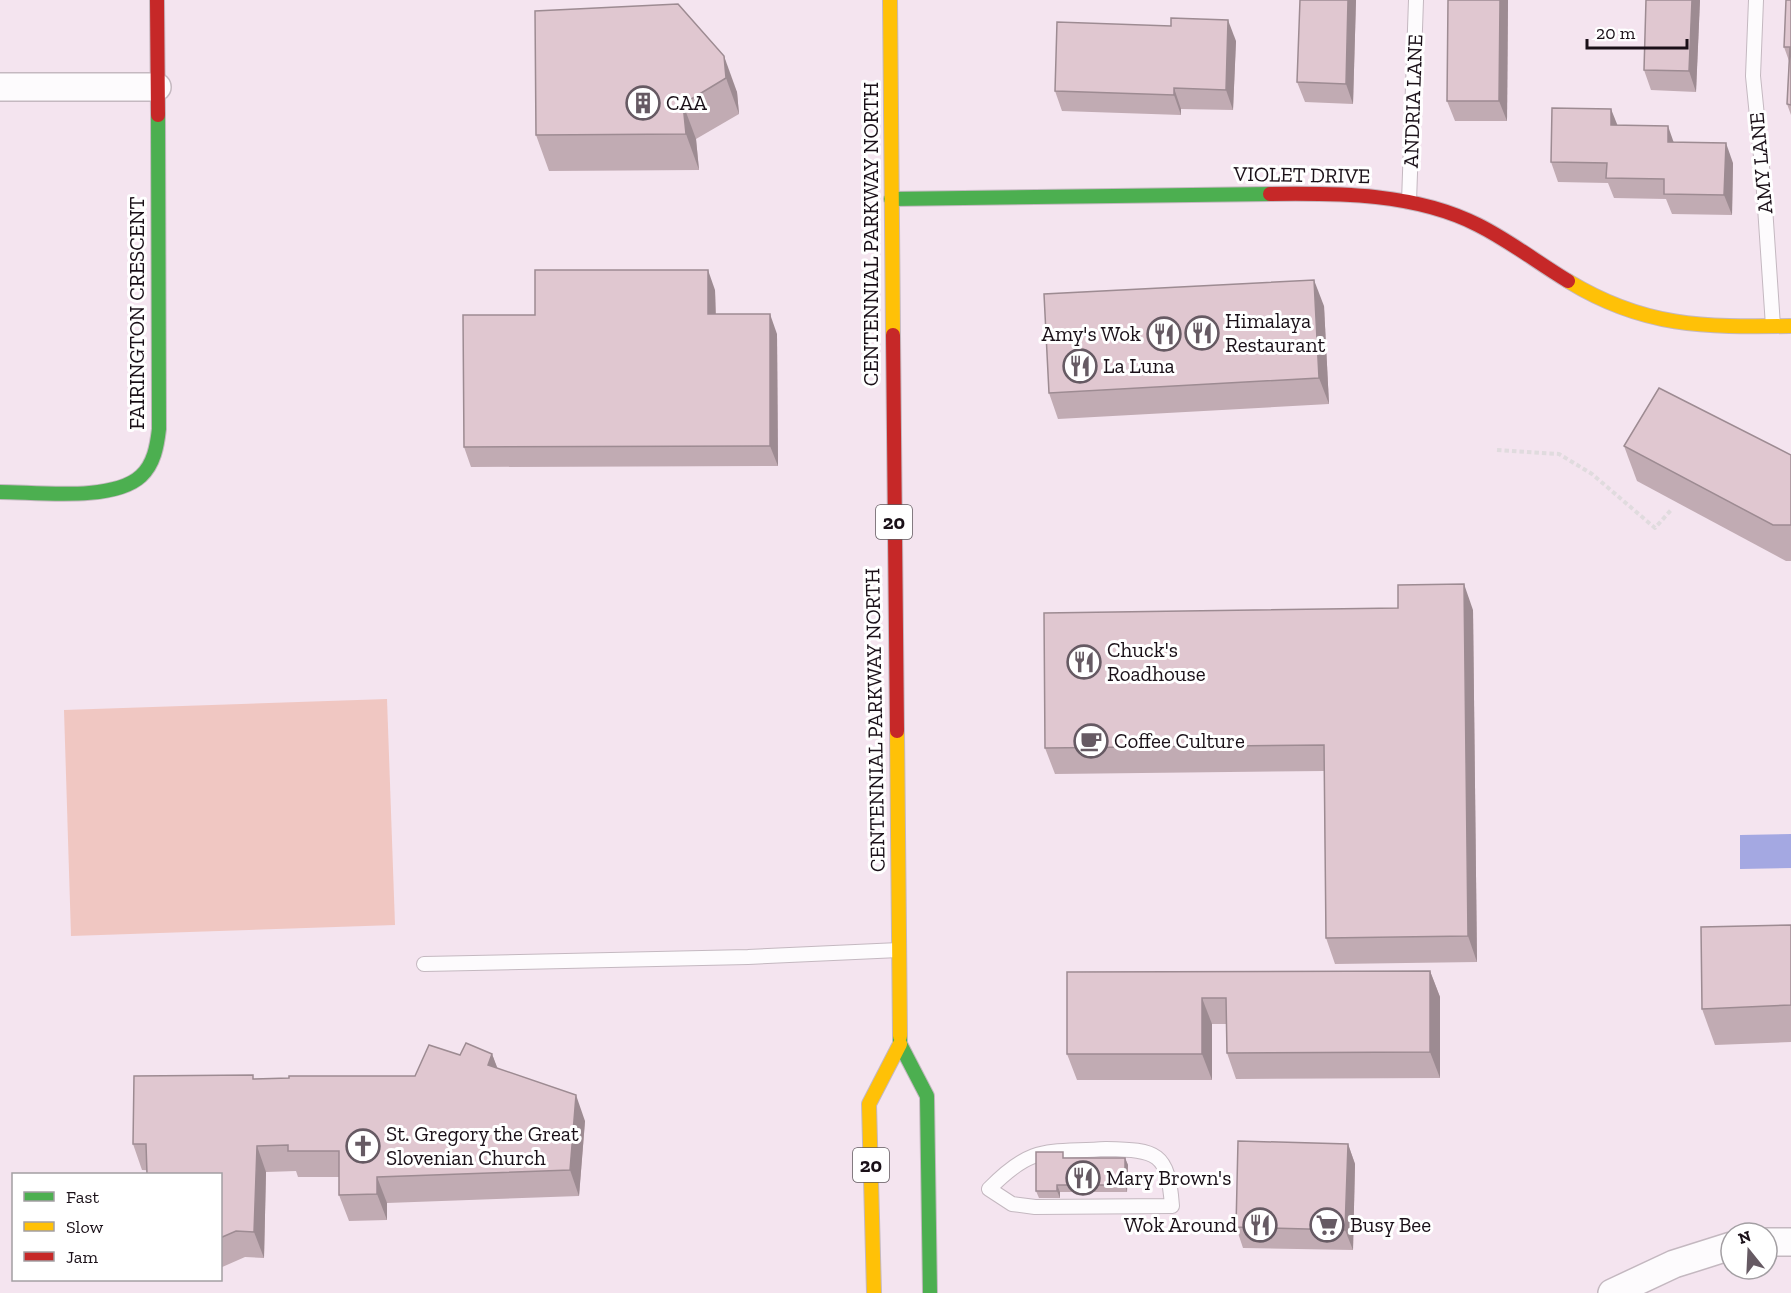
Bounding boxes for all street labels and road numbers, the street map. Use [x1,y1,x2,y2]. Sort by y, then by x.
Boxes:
street label: ANDRIA LANE [1398,34,1427,168]
street label: CENTENNIAL PARKWAY NORTH [858,82,883,386]
street label: AMY LANE [1744,111,1777,215]
street label: VIOLET DRIVE [1233,161,1371,188]
street label: FAIRINGTON CRESCENT [124,196,149,430]
road number: 20 [876,505,912,539]
street label: CENTENNIAL PARKWAY NORTH [859,568,890,872]
road number: 20 [853,1148,889,1182]

